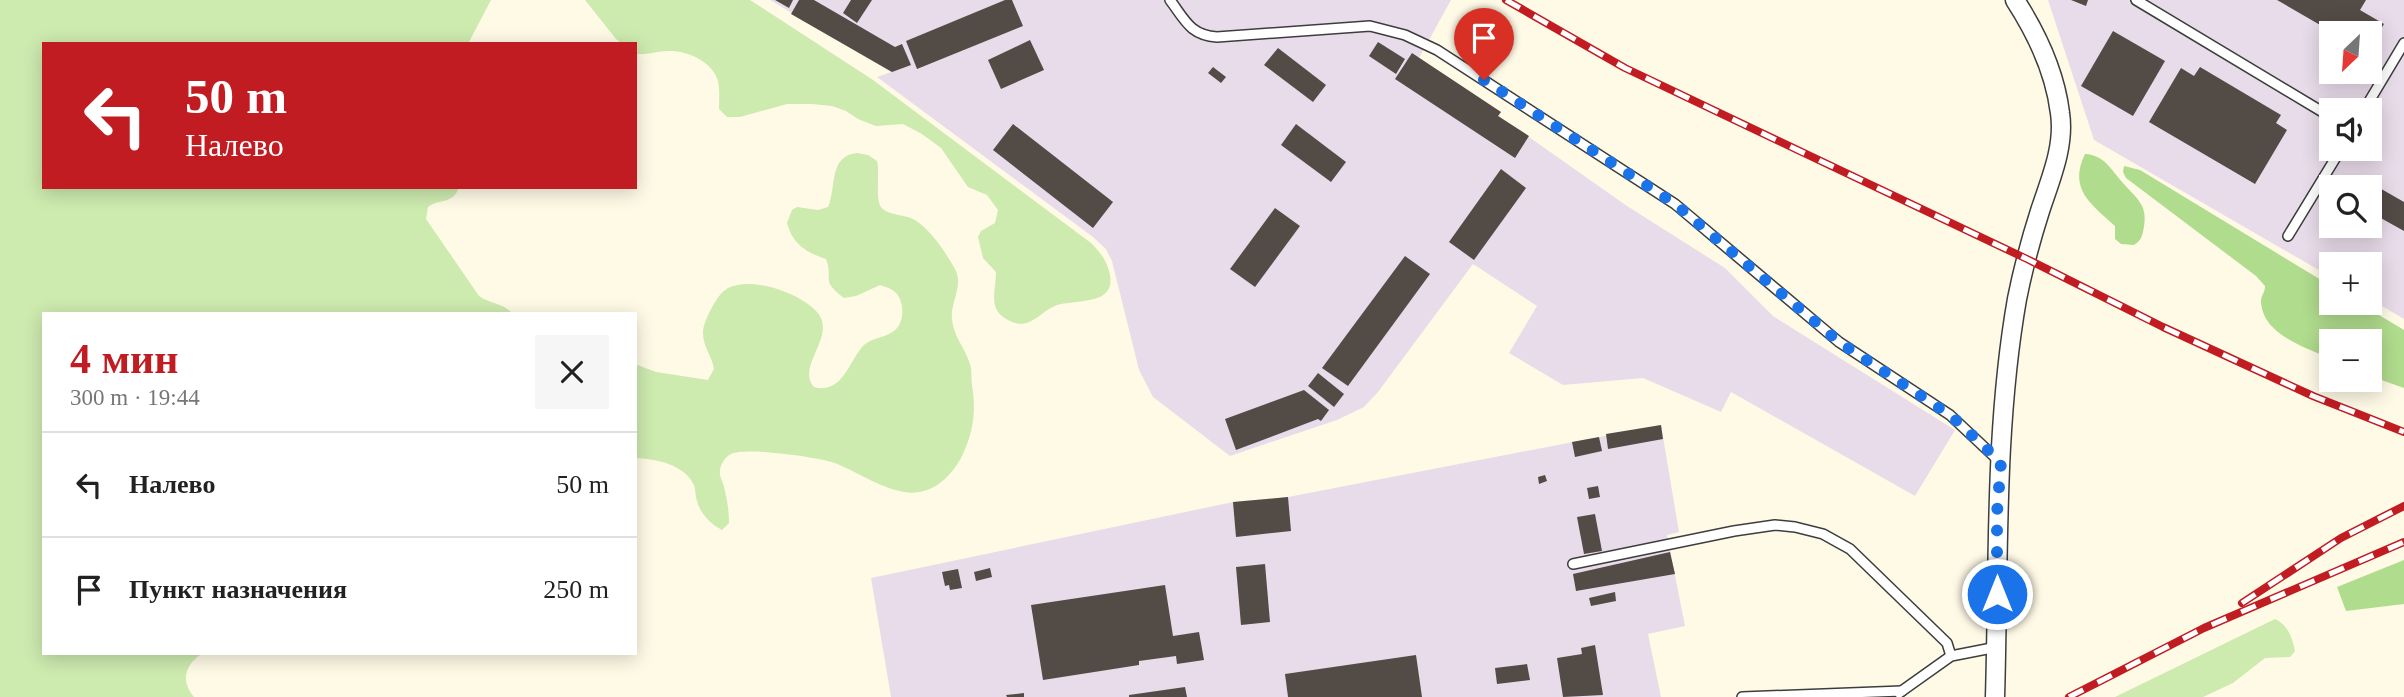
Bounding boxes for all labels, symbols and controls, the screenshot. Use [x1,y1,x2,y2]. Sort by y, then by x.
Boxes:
pin [1454,8,1514,80]
icon: arrive [1465,19,1503,57]
north arrow [2319,21,2382,84]
map controls [2319,21,2382,392]
text: 50 m [185,69,287,124]
icon: left [70,70,161,161]
button: sound [2319,98,2382,161]
text: Налево [185,127,284,163]
button: search [2319,175,2382,238]
button: + [2319,252,2382,315]
button: − [2319,329,2382,392]
button: close [535,335,609,409]
text: 4 мин [70,336,179,382]
text: 300 m · 19:44 [70,385,200,410]
icon: left [70,466,108,504]
text: Налево [129,470,215,499]
text: 50 m [556,470,609,499]
position arrow [1960,557,2034,631]
icon: arrive [70,571,108,609]
text: Пункт назначения [129,575,347,604]
text: 250 m [543,575,609,604]

